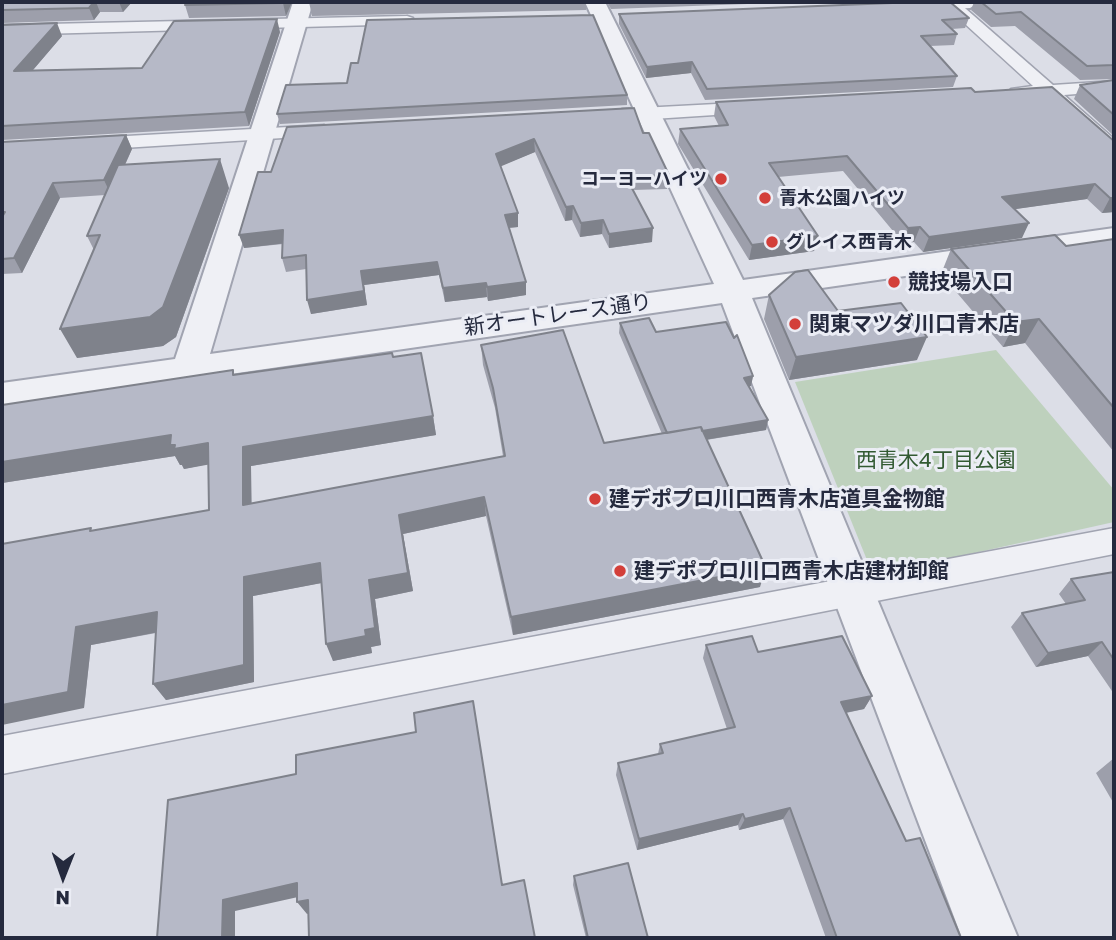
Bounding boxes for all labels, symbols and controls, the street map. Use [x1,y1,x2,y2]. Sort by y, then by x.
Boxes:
place label: コーヨーハイツ [581,168,707,190]
marker: コーヨーハイツ [713,171,729,187]
place label: 青木公園ハイツ [779,187,905,209]
marker: 青木公園ハイツ [757,190,773,206]
place label: グレイス西青木 [786,231,912,253]
marker: グレイス西青木 [764,234,780,250]
place label: 競技場入口 [908,269,1013,295]
marker: 競技場入口 [886,274,902,290]
street label: 新オートレース通り [463,289,653,341]
place label: 関東マツダ川口青木店 [809,311,1019,337]
marker: 関東マツダ川口青木店 [787,316,803,332]
park label: 西青木4丁目公園 [856,447,1016,473]
place label: 建デポプロ川口西青木店道具金物館 [609,486,945,512]
marker: 建デポプロ川口西青木店道具金物館 [587,491,603,507]
place label: 建デポプロ川口西青木店建材卸館 [634,558,949,584]
marker: 建デポプロ川口西青木店建材卸館 [612,563,628,579]
north arrow [28,842,98,912]
text: N [55,887,70,910]

